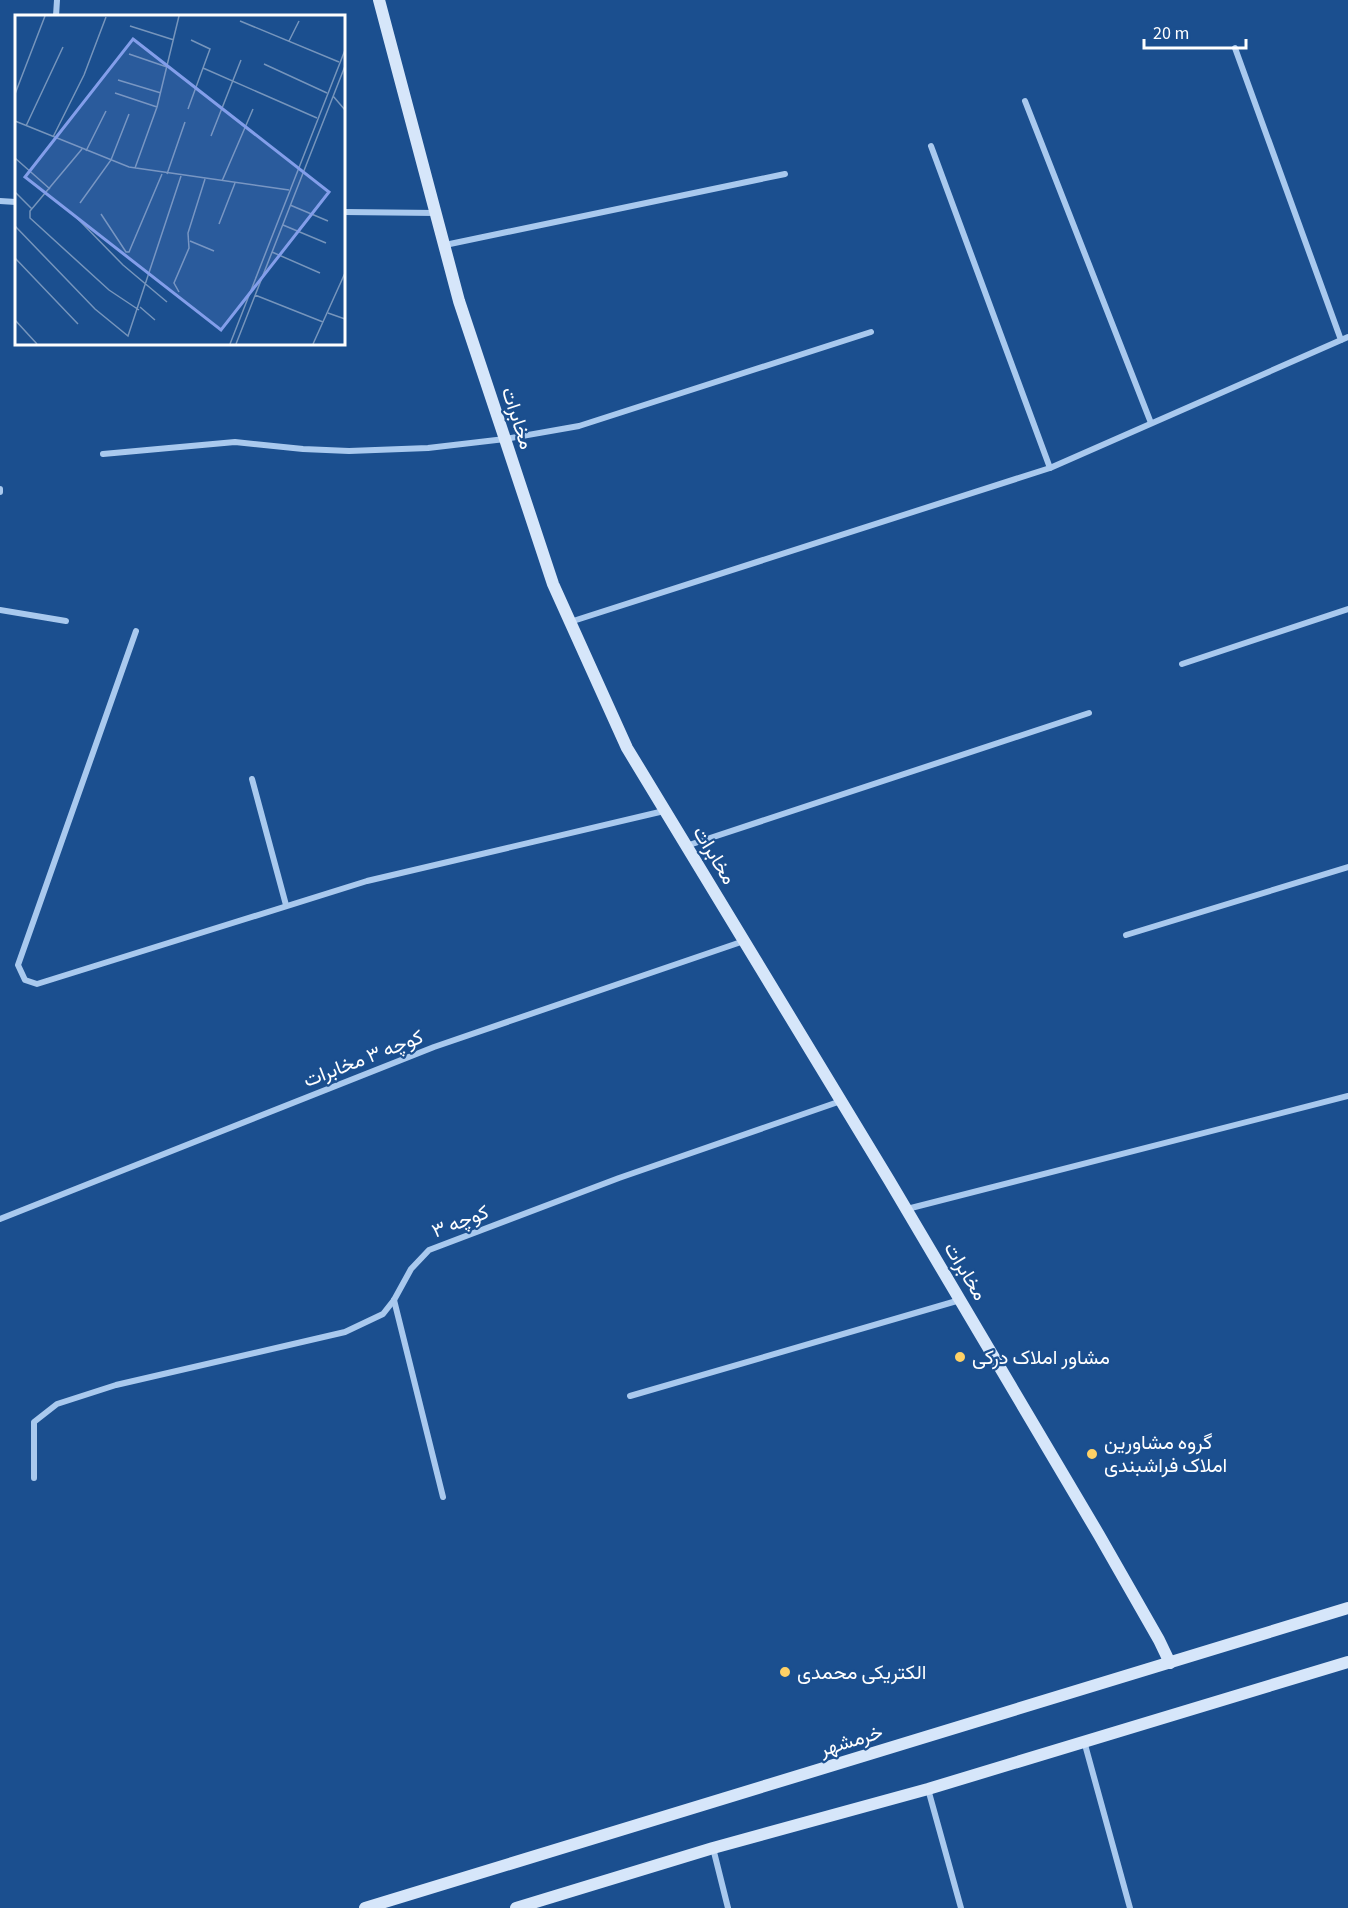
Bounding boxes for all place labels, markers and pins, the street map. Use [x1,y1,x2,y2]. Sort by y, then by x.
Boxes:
place label: مشاور املاک درکی [972,1344,1110,1372]
marker: مشاور املاک درکی [953,1350,967,1364]
place label: گروه مشاورین املاک فراشبندی [1104,1429,1227,1480]
marker: گروه مشاورین املاک فراشبندی [1085,1447,1099,1461]
place label: الکتریکی محمدی [797,1659,926,1687]
marker: الکتریکی محمدی [778,1665,792,1679]

